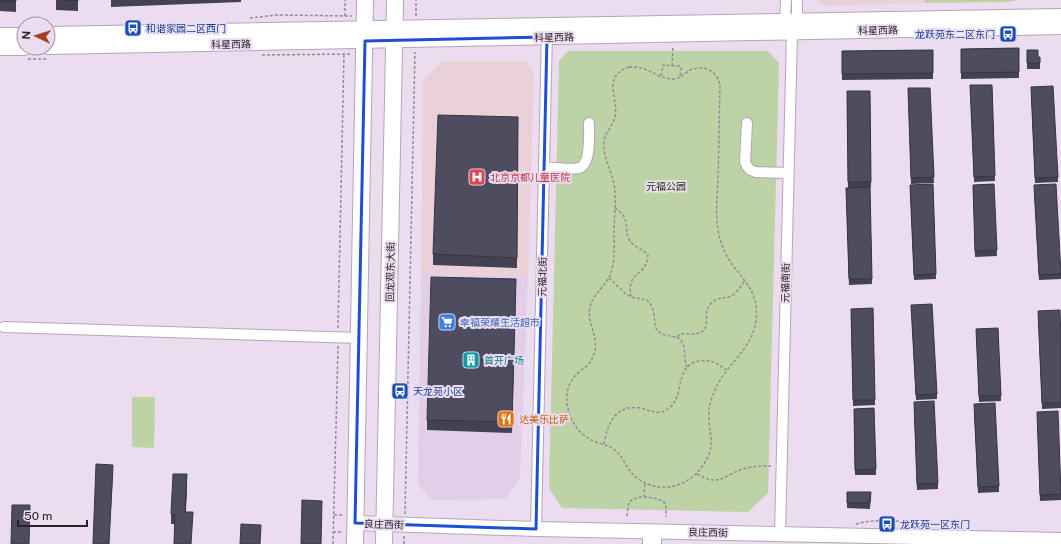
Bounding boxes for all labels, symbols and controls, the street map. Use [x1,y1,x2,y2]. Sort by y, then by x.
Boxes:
north arrow [16,16,56,56]
bus stop icon: 和谐家园二区西门 [123,18,143,38]
place label: 和谐家园二区西门 [146,22,226,34]
street label: 科星西路 [858,24,898,36]
bus stop icon: 龙跃苑东二区东门 [998,24,1018,44]
place label: 龙跃苑东二区东门 [915,28,995,40]
text: N [20,31,32,40]
street label: 科星西路 [534,31,574,43]
street label: 科星西路 [211,38,251,50]
hospital icon: 北京京都儿童医院 [467,167,487,187]
place label: 北京京都儿童医院 [490,171,570,183]
park label: 元福公园 [646,180,686,192]
street label: 回龙观东大街 [383,242,397,302]
street label: 元福北街 [536,257,548,297]
street label: 元福南街 [779,263,791,303]
supermarket icon: 幸福荣耀生活超市 [437,312,457,332]
place label: 幸福荣耀生活超市 [460,316,540,328]
building icon: 首开广场 [461,350,481,370]
place label: 首开广场 [484,354,524,366]
bus stop icon: 天龙苑小区 [390,381,410,401]
place label: 天龙苑小区 [413,385,463,397]
restaurant icon: 达美乐比萨 [496,409,516,429]
place label: 达美乐比萨 [519,413,569,425]
scale bar [18,502,87,528]
text: 50 m [24,509,52,523]
bus stop icon: 龙跃苑一区东门 [877,514,897,534]
street label: 良庄西街 [364,517,404,531]
place label: 龙跃苑一区东门 [900,518,970,530]
street label: 良庄西街 [688,526,728,538]

